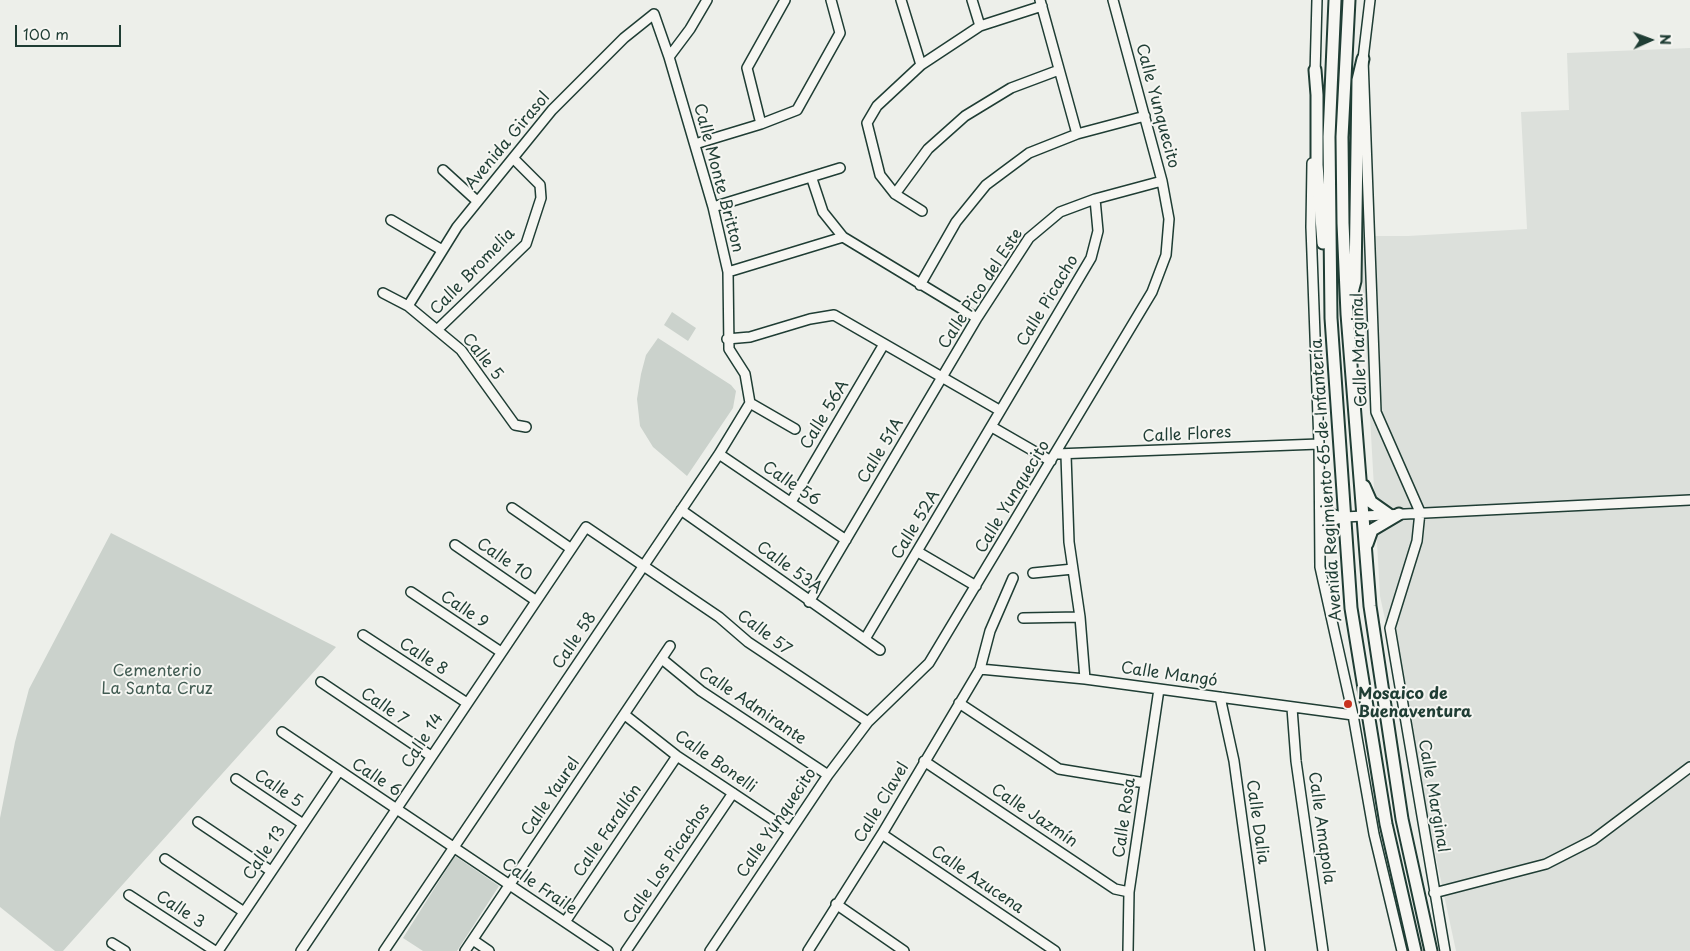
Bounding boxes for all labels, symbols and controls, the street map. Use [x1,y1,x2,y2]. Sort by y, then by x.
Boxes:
scale bar [18,15,124,47]
north arrow [1625,15,1675,65]
text: 100 m [23,22,69,45]
text: N [1655,34,1676,45]
street label: Calle Yunquecito [1131,42,1183,170]
street label: Avenida Girasol [462,88,554,194]
street label: Calle Monte Britton [689,101,747,255]
street label: Calle Bromelia [427,225,519,319]
street label: Calle Pico del Este [935,225,1027,353]
street label: Calle Picacho [1013,252,1083,350]
street label: Calle Marginal [1348,292,1372,408]
street label: Calle 5 [457,330,507,384]
street label: Avenida Regimiento 65 de Infantería [1308,338,1346,622]
street label: Calle 56A [797,377,853,453]
street label: Calle 51A [854,415,908,487]
street label: Calle Flores [1142,423,1232,447]
street label: Calle Yunquecito [972,437,1054,557]
street label: Calle 56 [758,458,824,510]
street label: Calle 52A [888,487,944,563]
street label: Calle 10 [473,534,535,586]
street label: Calle 53A [752,538,826,598]
street label: Calle 9 [436,587,492,633]
street label: Calle 57 [733,606,795,660]
street label: Calle 58 [549,609,601,673]
street label: Calle 8 [395,634,451,680]
street label: Calle Mangó [1119,659,1219,691]
park label: Cementerio La Santa Cruz [101,662,213,700]
street label: Calle Admirante [694,663,810,749]
street label: Calle 7 [357,684,411,730]
place label: Mosaico de Buenaventura [1358,685,1472,723]
marker: Mosaico de Buenaventura [1342,698,1354,710]
street label: Calle 14 [398,710,448,772]
street label: Calle Bonelli [670,727,760,797]
street label: Calle Marginal [1414,738,1452,854]
street label: Calle Yaurel [518,754,584,840]
street label: Calle 6 [348,755,404,801]
street label: Calle Clavel [850,759,914,847]
street label: Calle Yunquecito [733,764,821,882]
street label: Calle 5 [250,766,306,812]
street label: Calle Amapola [1304,771,1338,885]
street label: Calle Rosa [1110,777,1140,859]
street label: Calle Dalia [1242,779,1272,865]
street label: Calle Jazmín [987,780,1081,852]
street label: Calle Farallón [570,781,646,881]
street label: Calle Los Picachos [620,800,714,928]
street label: Calle 13 [240,822,290,884]
street label: Calle Azucena [927,842,1027,918]
street label: Calle Fraile [498,855,580,919]
street label: Calle 3 [152,887,208,933]

